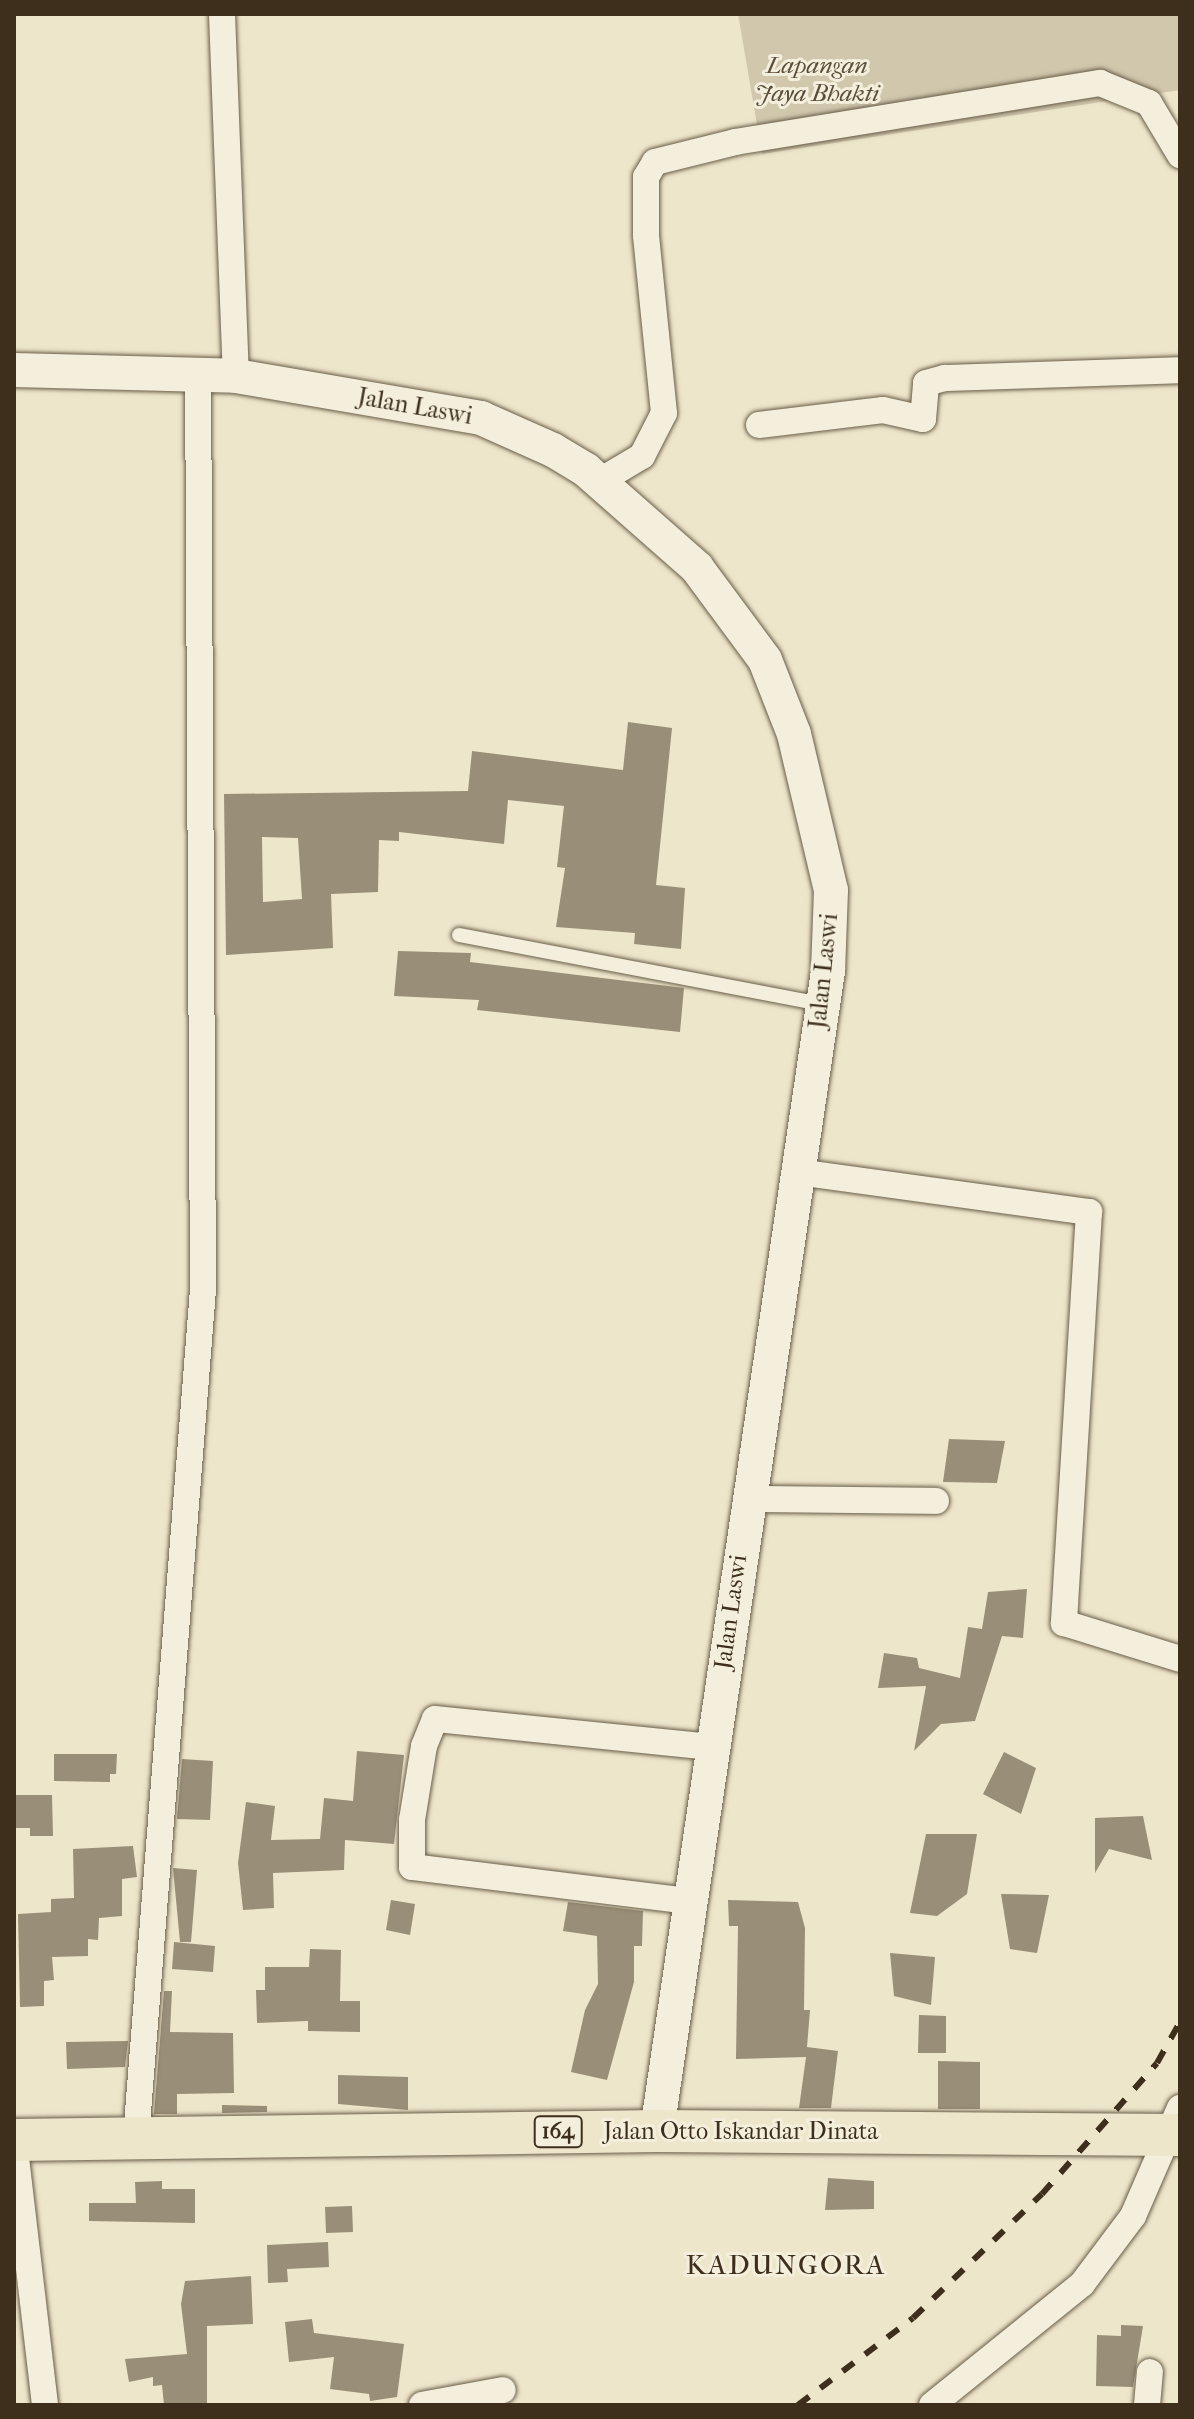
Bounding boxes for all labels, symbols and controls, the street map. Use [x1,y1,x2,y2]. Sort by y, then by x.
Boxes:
park label: Lapangan Jaya Bhakti [755,52,879,108]
street label: Jalan Laswi [355,383,475,431]
street label: Jalan Laswi [804,912,844,1030]
street label: Jalan Laswi [709,1553,753,1671]
road number: 164 [532,2114,584,2150]
street label: Jalan Otto Iskandar Dinata [604,2118,878,2146]
district label: KADUNGORA [686,2248,886,2282]

